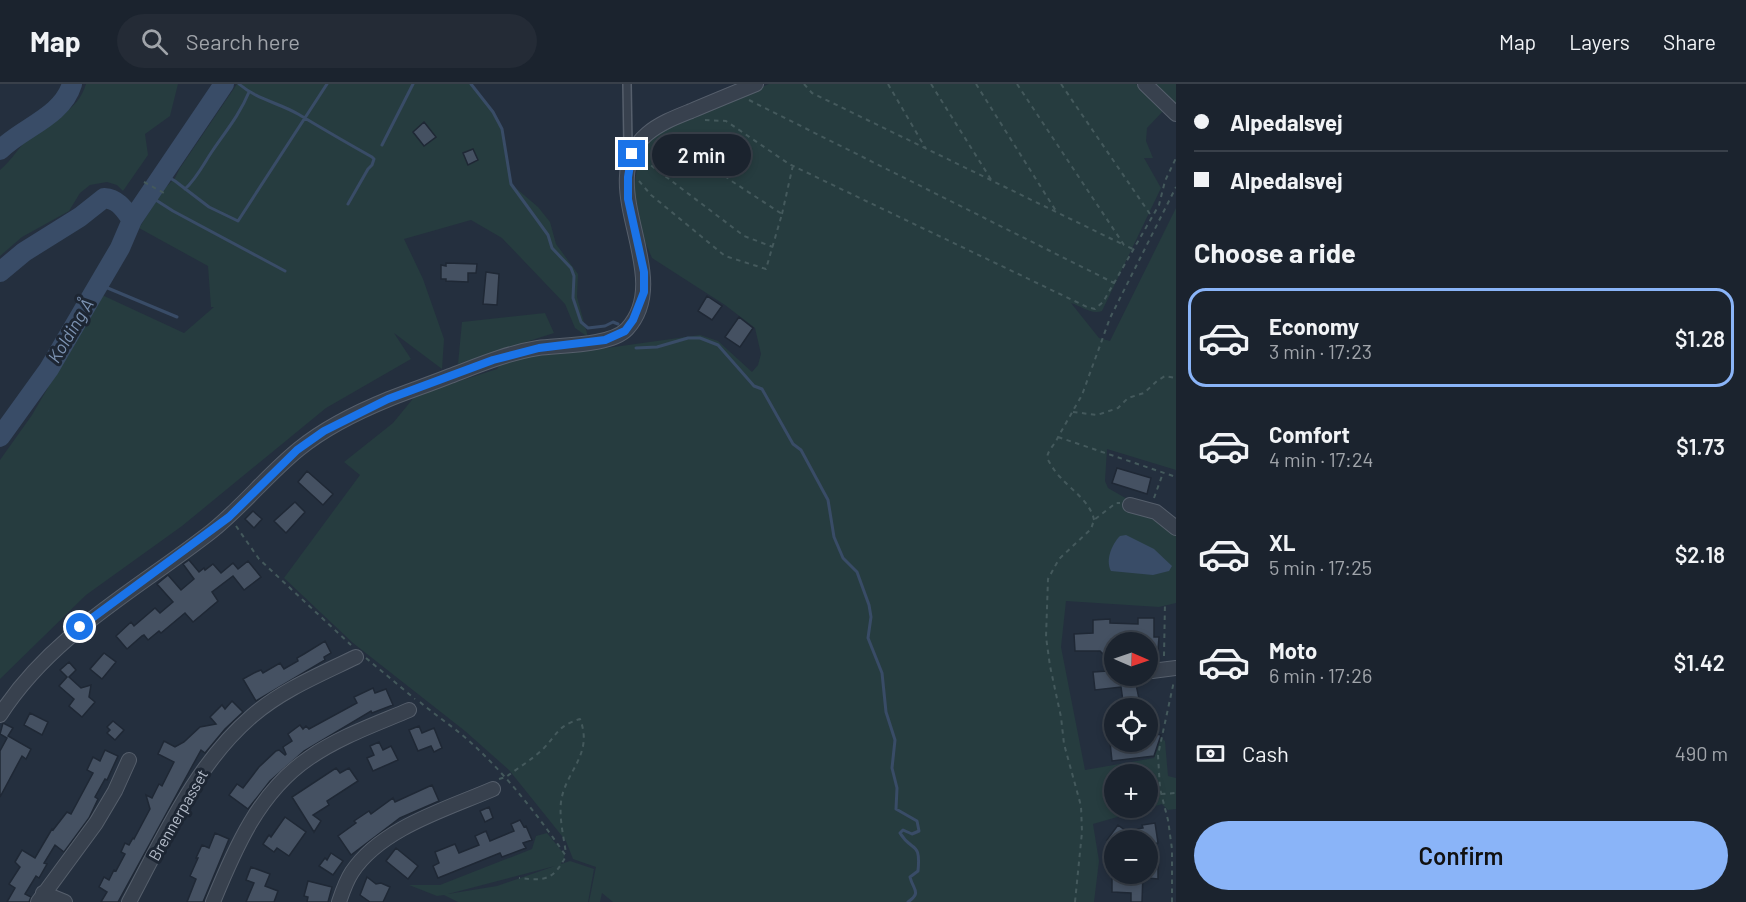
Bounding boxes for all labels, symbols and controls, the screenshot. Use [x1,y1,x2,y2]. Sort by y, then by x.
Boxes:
search box [117,14,537,68]
text: Map [30,24,81,58]
icon: search [138,25,171,58]
text: Search here [186,28,300,54]
text: Map [1499,29,1536,54]
text: Layers [1569,29,1630,54]
text: Share [1663,29,1716,54]
text: Alpedalsvej [1230,109,1343,135]
callout: 2 min [653,133,752,175]
route end [618,140,645,167]
text: 2 min [678,143,725,167]
text: Alpedalsvej [1230,167,1343,193]
text: Choose a ride [1194,236,1356,268]
water label: Kolding Å [42,294,98,366]
icon: car [1197,311,1251,365]
text: Economy [1269,313,1359,339]
text: $1.28 [1675,325,1725,351]
text: 3 min · 17:23 [1269,339,1372,363]
icon: car [1197,419,1251,473]
text: Comfort [1269,421,1350,447]
text: $1.73 [1676,433,1725,459]
text: 4 min · 17:24 [1269,447,1374,471]
icon: car [1197,527,1251,581]
text: XL [1269,529,1295,555]
text: $2.18 [1675,541,1725,567]
text: 5 min · 17:25 [1269,555,1372,579]
route start [66,613,93,640]
north arrow [1104,632,1158,686]
map controls [1104,632,1158,884]
icon: car [1197,635,1251,689]
text: Moto [1269,637,1317,663]
text: $1.42 [1674,649,1725,675]
text: 6 min · 17:26 [1269,663,1372,687]
button: locate [1104,698,1158,752]
icon: cash [1194,737,1227,770]
text: Cash [1242,740,1289,766]
text: 490 m [1675,741,1728,765]
button: + [1104,764,1158,818]
street label: Brennerpasset [144,766,211,864]
button: Confirm [1194,821,1728,890]
button: − [1104,830,1158,884]

